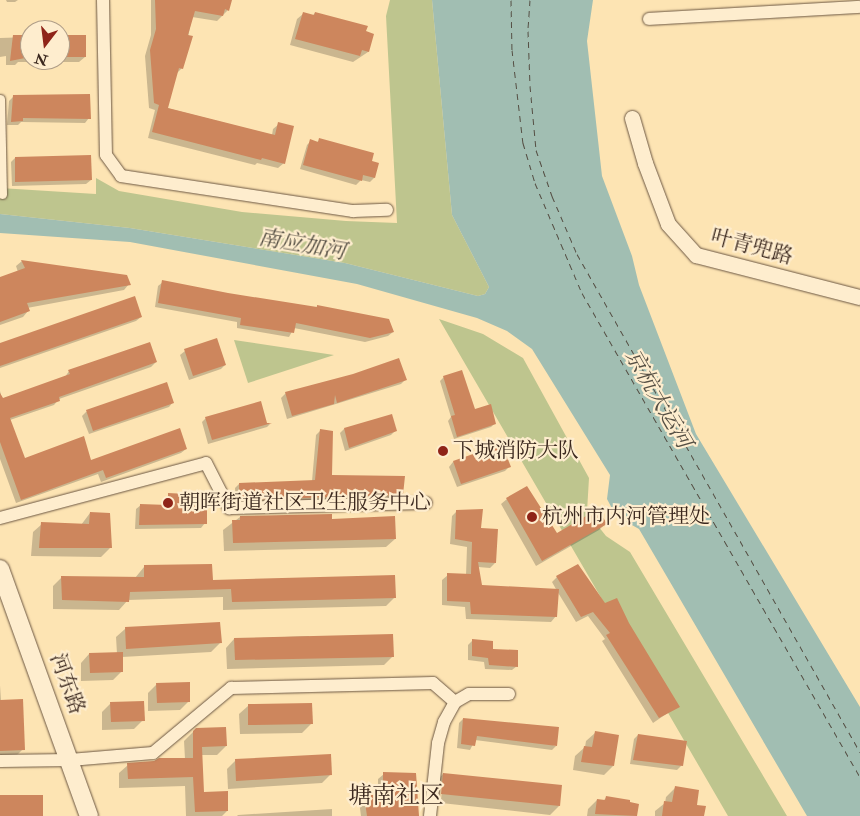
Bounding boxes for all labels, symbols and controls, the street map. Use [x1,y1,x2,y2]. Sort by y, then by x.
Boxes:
north arrow [20,20,70,70]
text: N [33,49,50,69]
water label: 南应加河 [256,224,348,266]
street label: 叶青兜路 [708,224,796,270]
water label: 京杭大运河 [619,345,697,453]
place label: 下城消防大队 [453,438,579,464]
marker: 下城消防大队 [437,445,449,457]
place label: 朝晖街道社区卫生服务中心 [179,490,431,516]
marker: 朝晖街道社区卫生服务中心 [161,496,175,510]
place label: 杭州市内河管理处 [542,504,710,530]
marker: 杭州市内河管理处 [526,511,538,523]
street label: 河东路 [44,650,90,718]
district label: 塘南社区 [348,782,444,810]

